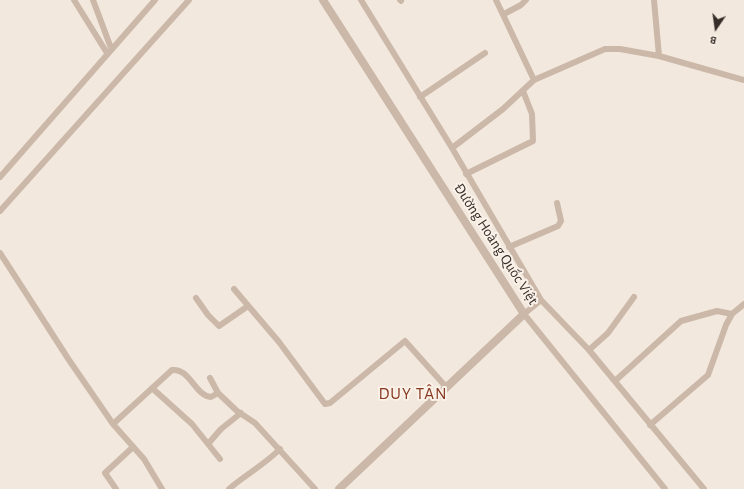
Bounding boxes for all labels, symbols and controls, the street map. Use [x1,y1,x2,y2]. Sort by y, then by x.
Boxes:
north arrow [696,8,736,48]
text: B [709,34,718,46]
street label: Đường Hoàng Quốc Việt [450,180,542,308]
district label: DUY TÂN [378,384,448,404]

